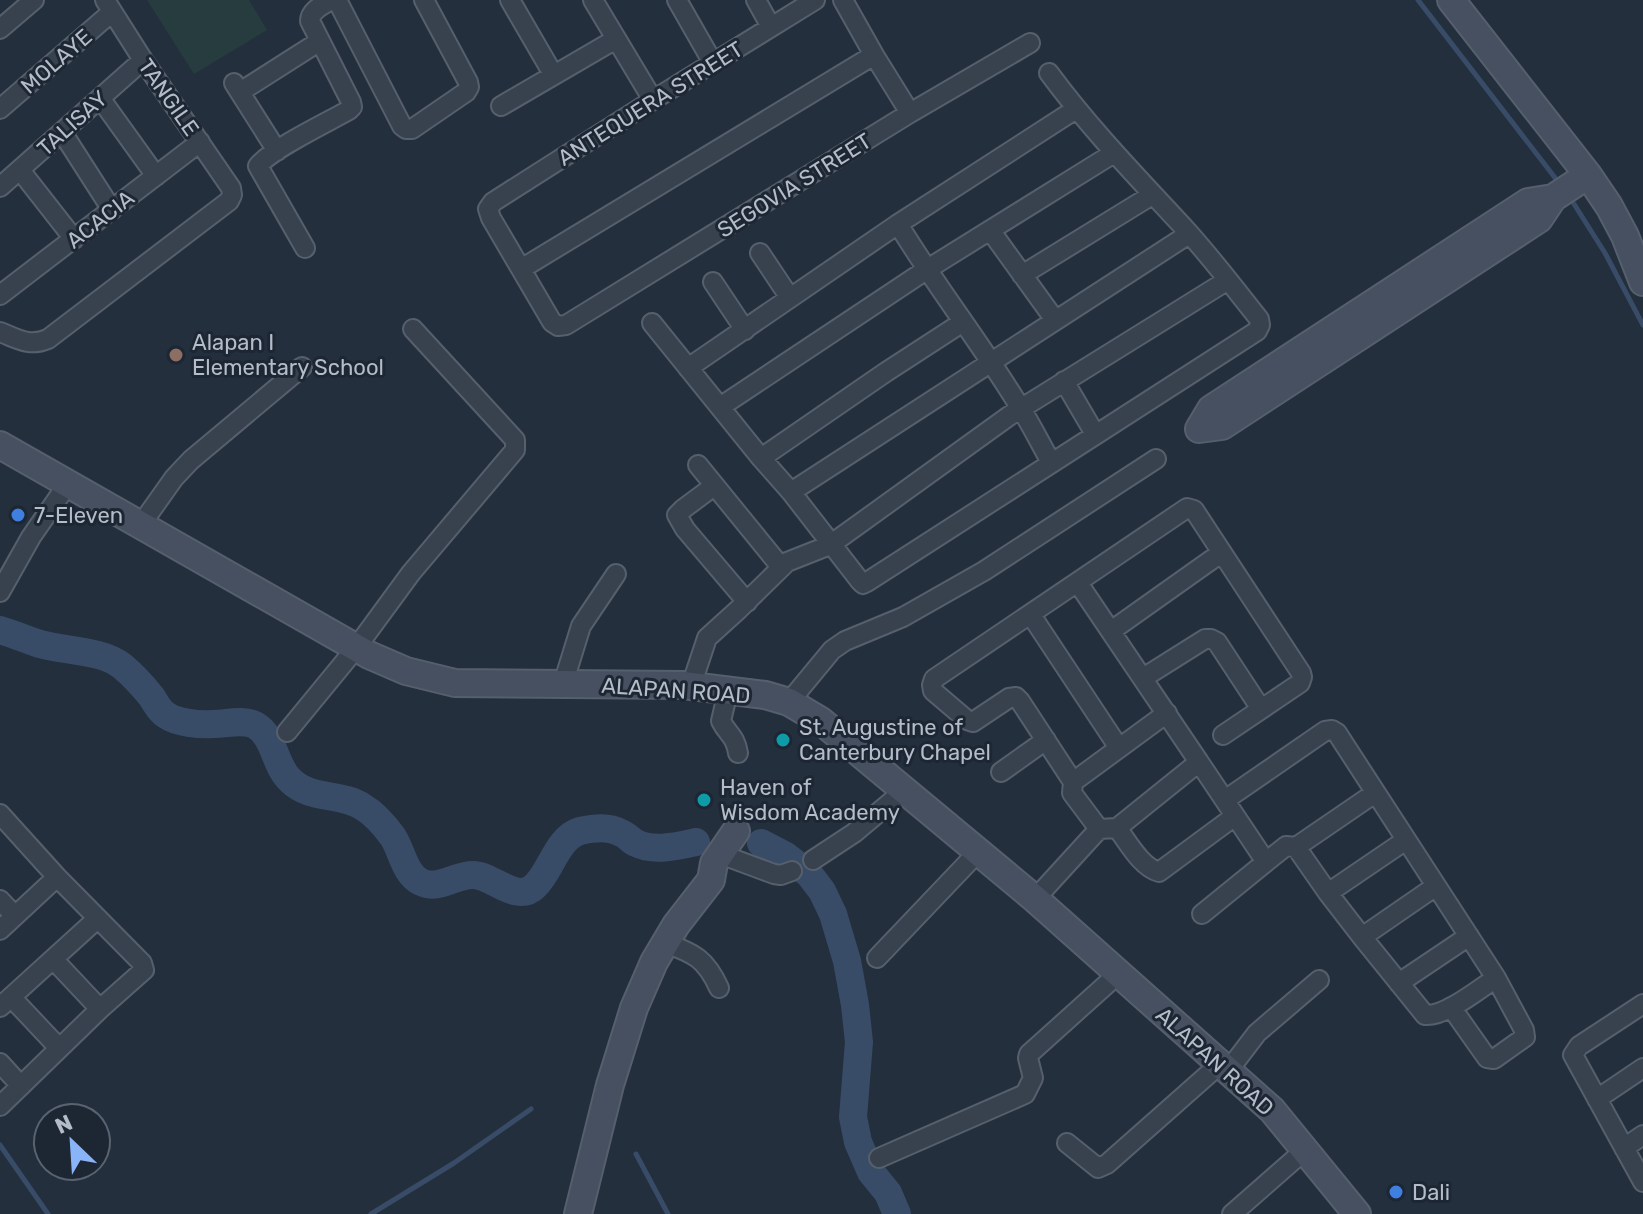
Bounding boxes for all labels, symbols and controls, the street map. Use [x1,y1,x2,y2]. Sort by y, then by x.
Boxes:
street label: MOLAYE [15,23,97,100]
street label: ANTEQUERA STREET [553,35,748,171]
street label: TANGILE [132,54,205,141]
street label: TALISAY [32,85,113,162]
street label: SEGOVIA STREET [712,127,876,244]
street label: ACACIA [61,184,140,254]
place label: Alapan I Elementary School [192,329,384,381]
marker: Alapan I Elementary School [167,346,185,364]
place label: 7-Eleven [34,502,123,529]
marker: 7-Eleven [9,506,27,524]
street label: ALAPAN ROAD [600,672,751,709]
place label: St. Augustine of Canterbury Chapel [799,714,991,766]
marker: St. Augustine of Canterbury Chapel [774,731,792,749]
place label: Haven of Wisdom Academy [720,774,900,826]
marker: Haven of Wisdom Academy [695,791,713,809]
street label: ALAPAN ROAD [1150,1001,1279,1121]
north arrow [32,1102,112,1182]
text: N [51,1109,77,1140]
place label: Dali [1412,1179,1450,1206]
marker: Dali [1387,1183,1405,1201]

